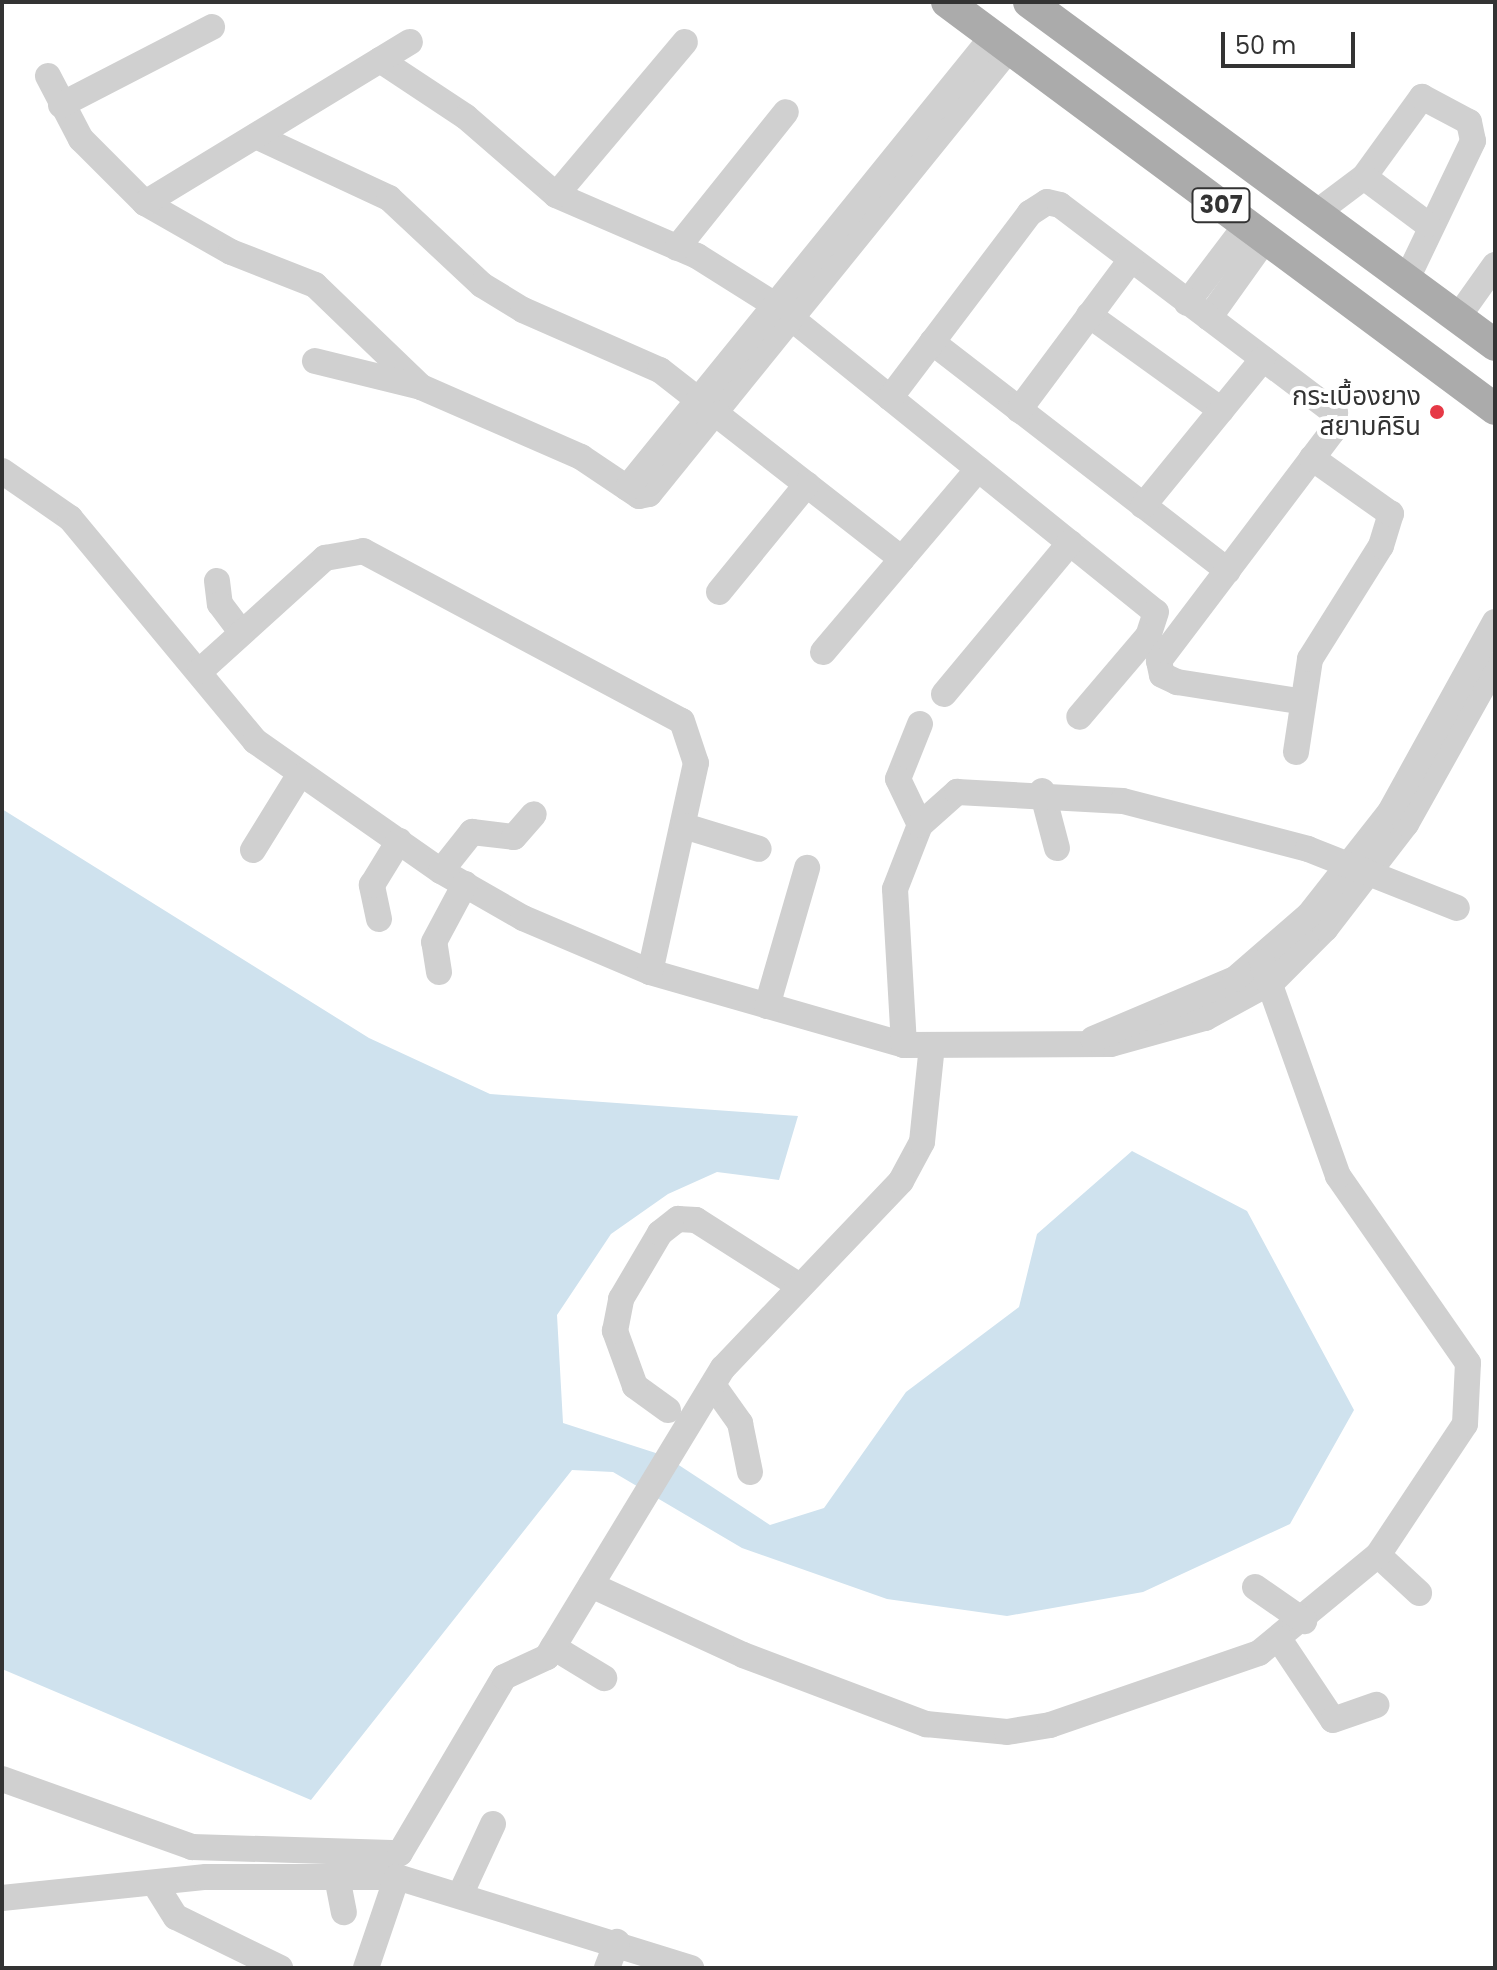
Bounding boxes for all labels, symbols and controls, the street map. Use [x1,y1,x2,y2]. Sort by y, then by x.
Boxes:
scale bar [1225,16,1359,66]
text: 50 m [1235,29,1296,62]
road number: 307 [1191,185,1251,225]
place label: กระเบื้องยาง สยามคิริน [1292,381,1421,442]
marker: กระเบื้องยาง สยามคิริน [1428,403,1446,421]

